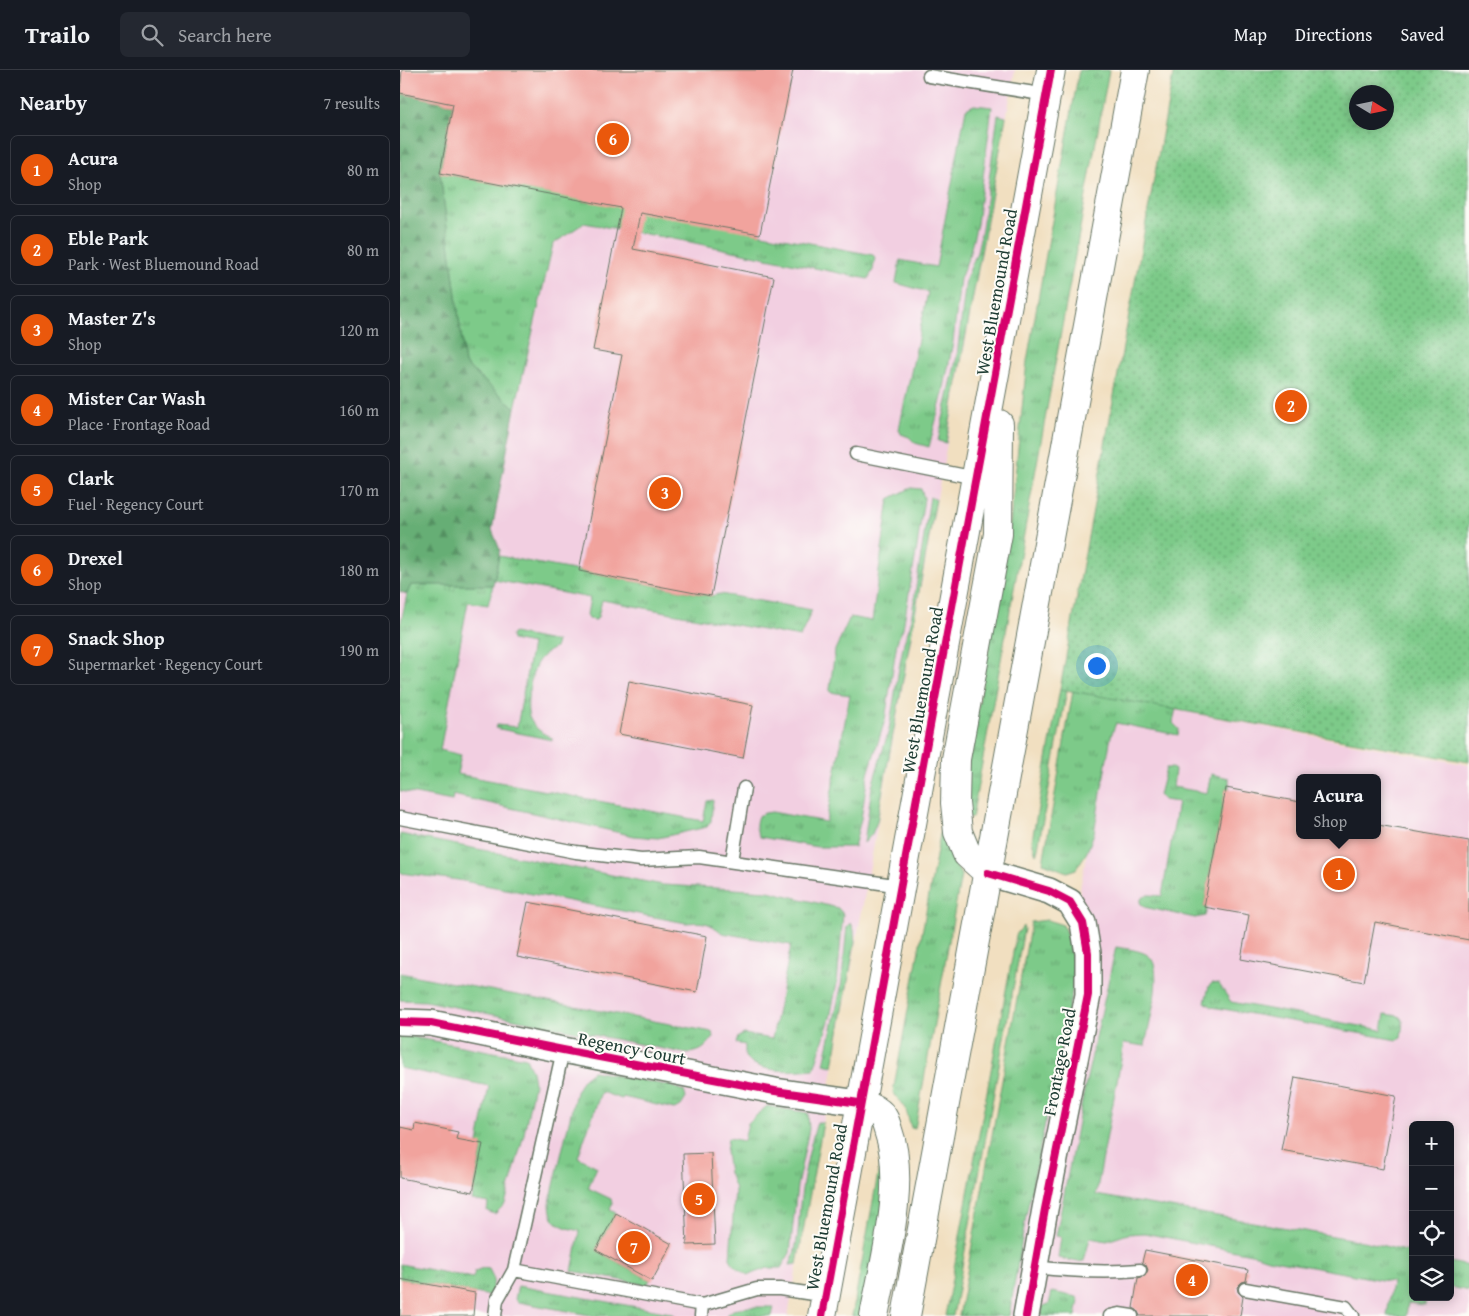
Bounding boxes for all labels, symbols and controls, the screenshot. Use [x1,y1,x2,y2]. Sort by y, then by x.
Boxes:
search box [120,12,470,57]
text: Trailo [25,17,90,52]
icon: search [138,21,166,49]
text: Search here [178,21,272,49]
text: Map [1234,21,1267,48]
text: Directions [1295,21,1372,48]
text: Saved [1400,21,1444,48]
north arrow [1349,85,1394,130]
text: Nearby [20,87,87,118]
text: 7 results [323,91,380,115]
pin: 6 [597,120,629,158]
text: Acura [68,144,118,172]
text: 1 [33,158,41,182]
text: 80 m [347,158,379,182]
text: Shop [68,172,102,196]
street label: West Bluemound Road [968,206,1024,378]
text: Eble Park [68,224,148,252]
text: 2 [33,238,41,262]
text: 80 m [347,238,379,262]
text: Park · West Bluemound Road [68,252,259,276]
text: Master Z's [68,304,156,332]
text: 3 [33,318,41,342]
text: 120 m [339,318,379,342]
text: Shop [68,332,102,356]
text: Mister Car Wash [68,384,206,412]
pin: 2 [1275,387,1307,425]
text: 4 [33,398,41,422]
text: 160 m [339,398,379,422]
text: Place · Frontage Road [68,412,210,436]
text: Clark [68,464,114,492]
pin: 3 [649,474,681,512]
text: 5 [33,478,41,502]
text: 170 m [339,478,379,502]
text: Fuel · Regency Court [68,492,204,516]
text: Drexel [68,544,123,572]
text: 6 [33,558,41,582]
text: 180 m [339,558,379,582]
text: Shop [68,572,102,596]
street label: West Bluemound Road [894,604,950,776]
text: Snack Shop [68,624,165,652]
text: 7 [33,638,41,662]
text: 190 m [339,638,379,662]
text: Supermarket · Regency Court [68,652,263,676]
your location [1084,653,1110,679]
popup [1296,774,1381,839]
text: Acura [1313,781,1364,809]
text: Shop [1313,809,1347,833]
pin: 1 [1323,855,1355,893]
street label: Frontage Road [1035,1005,1083,1118]
street label: Regency Court [576,1024,689,1072]
street label: West Bluemound Road [798,1121,854,1293]
map controls [1409,1121,1454,1301]
button: + [1409,1121,1454,1166]
button: − [1409,1166,1454,1211]
pin: 5 [683,1180,715,1218]
button: locate [1409,1211,1454,1256]
pin: 7 [618,1228,650,1266]
button: layers [1409,1256,1454,1301]
pin: 4 [1176,1261,1208,1299]

